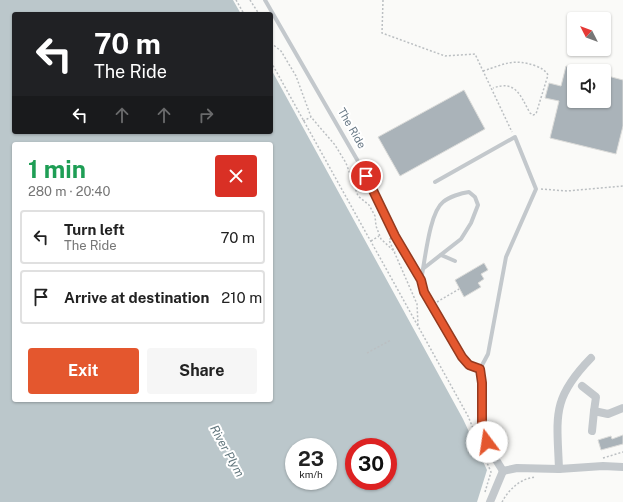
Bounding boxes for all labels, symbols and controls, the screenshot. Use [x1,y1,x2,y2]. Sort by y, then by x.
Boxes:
north arrow [567,12,611,56]
map controls [567,12,611,108]
text: 70 m [94,27,161,60]
icon: left [28,28,80,80]
text: The Ride [94,61,167,82]
button: sound [567,64,611,108]
icon: left [69,104,91,126]
icon: ahead [111,104,133,126]
icon: ahead [153,104,175,126]
icon: right [195,104,217,126]
street label: The Ride [336,106,368,150]
text: 1 min [28,155,86,183]
button: close [215,155,257,197]
pin [349,159,383,193]
icon: arrive [355,165,377,187]
text: 280 m · 20:40 [28,184,110,199]
text: Turn left [64,221,125,238]
icon: left [30,226,52,248]
text: 70 m [220,229,255,246]
text: The Ride [64,238,117,253]
icon: arrive [30,286,52,308]
text: Arrive at destination [64,289,209,306]
text: 210 m [221,289,262,306]
button: Exit [28,348,139,394]
button: Share [147,348,257,394]
position arrow [466,421,508,463]
water label: River Plym [207,423,247,479]
speed limit sign: 30 [345,438,397,490]
text: 23 [298,447,324,471]
text: km/h [299,468,323,480]

